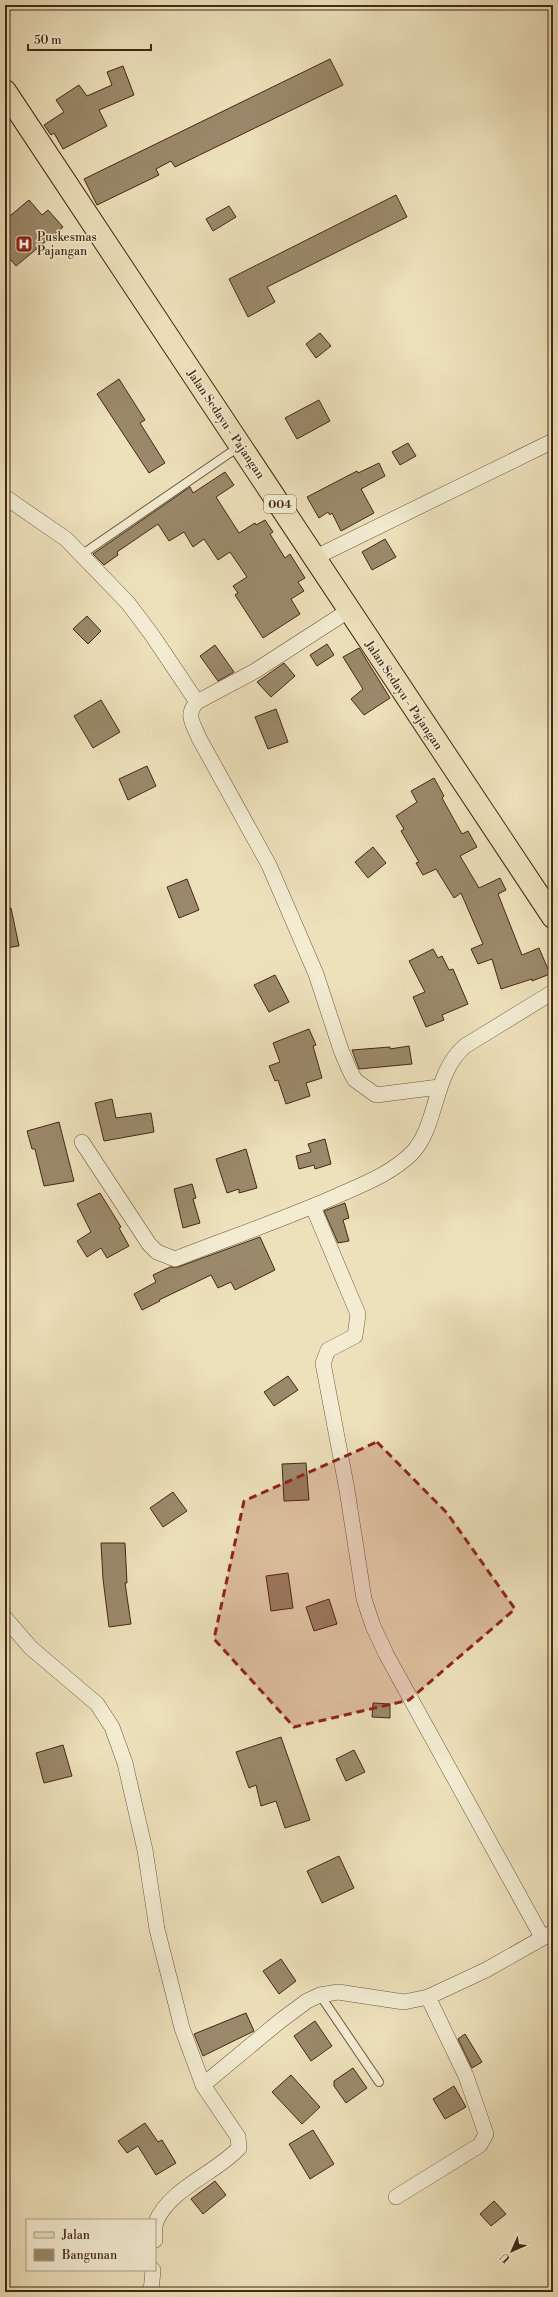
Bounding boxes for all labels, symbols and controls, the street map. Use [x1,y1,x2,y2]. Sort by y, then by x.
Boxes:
scale bar [28,26,151,52]
text: 50 m [34,33,62,48]
place label: Puskesmas Pajangan [37,230,97,259]
hospital icon: Puskesmas Pajangan [14,234,34,254]
street label: Jalan Sedayu - Pajangan [183,366,268,482]
road number: 004 [264,495,296,513]
street label: Jalan Sedayu - Pajangan [361,637,446,753]
legend [26,2219,156,2271]
text: Jalan [61,2228,90,2243]
north arrow [492,2231,532,2271]
text: Bangunan [61,2248,117,2263]
text: U [497,2249,514,2265]

